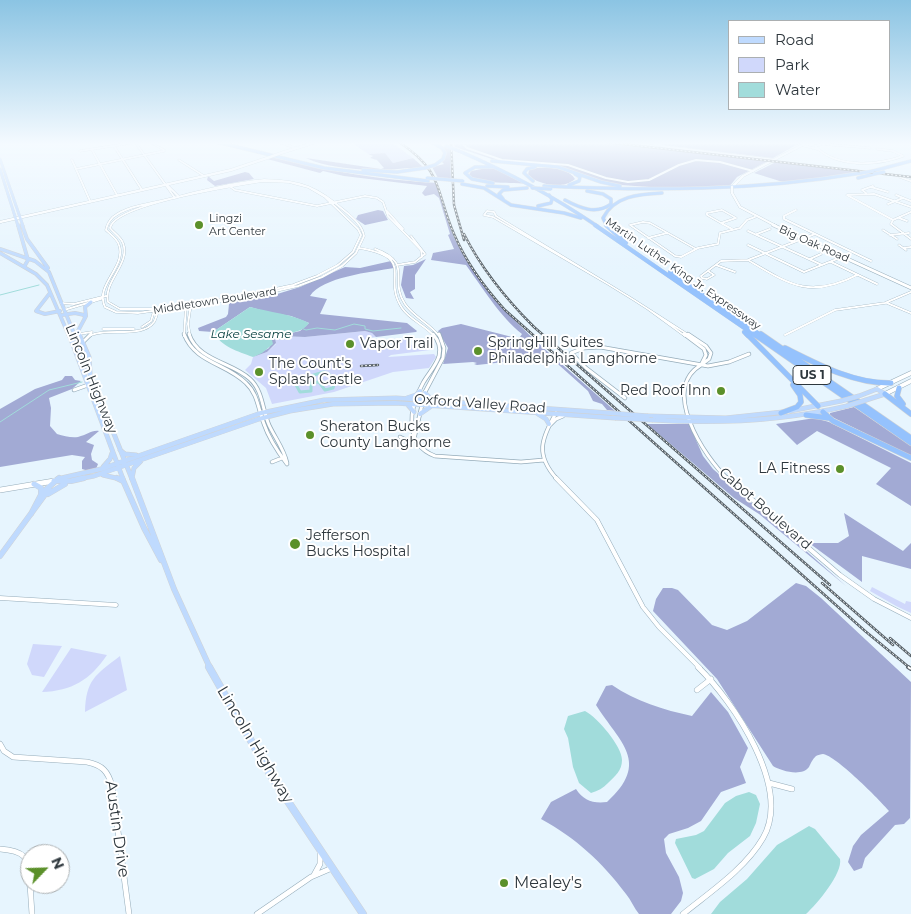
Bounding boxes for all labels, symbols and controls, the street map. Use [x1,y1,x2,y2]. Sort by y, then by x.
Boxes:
legend [728,20,891,110]
text: Road [775,30,814,49]
text: Park [775,55,809,74]
text: Water [775,80,821,99]
place label: Lingzi Art Center [209,212,266,238]
street label: Martin Luther King Jr. Expressway [603,215,763,333]
marker: Lingzi Art Center [193,219,205,231]
street label: Big Oak Road [777,223,851,265]
street label: Middletown Boulevard [152,285,278,317]
street label: Lincoln Highway [61,322,121,436]
water label: Lake Sesame [211,327,291,341]
place label: SpringHill Suites Philadelphia Langhorne [488,335,657,368]
place label: Vapor Trail [360,336,433,352]
marker: Vapor Trail [344,338,356,350]
marker: SpringHill Suites Philadelphia Langhorne [472,345,484,357]
place label: The Count's Splash Castle [269,356,362,388]
marker: The Count's Splash Castle [253,366,265,378]
road number: US 1 [793,366,831,384]
place label: Red Roof Inn [620,383,711,399]
marker: Red Roof Inn [715,385,727,397]
street label: Oxford Valley Road [414,391,546,417]
place label: Sheraton Bucks County Langhorne [320,419,451,452]
marker: Sheraton Bucks County Langhorne [304,429,316,441]
place label: LA Fitness [758,461,830,477]
marker: LA Fitness [834,463,846,475]
street label: Cabot Boulevard [715,464,815,554]
place label: Jefferson Bucks Hospital [306,528,410,560]
marker: Jefferson Bucks Hospital [288,537,302,551]
street label: Lincoln Highway [212,683,298,807]
street label: Austin Drive [101,779,133,879]
north arrow [20,844,70,894]
text: N [47,854,68,872]
place label: Mealey's [514,873,582,893]
marker: Mealey's [498,877,510,889]

